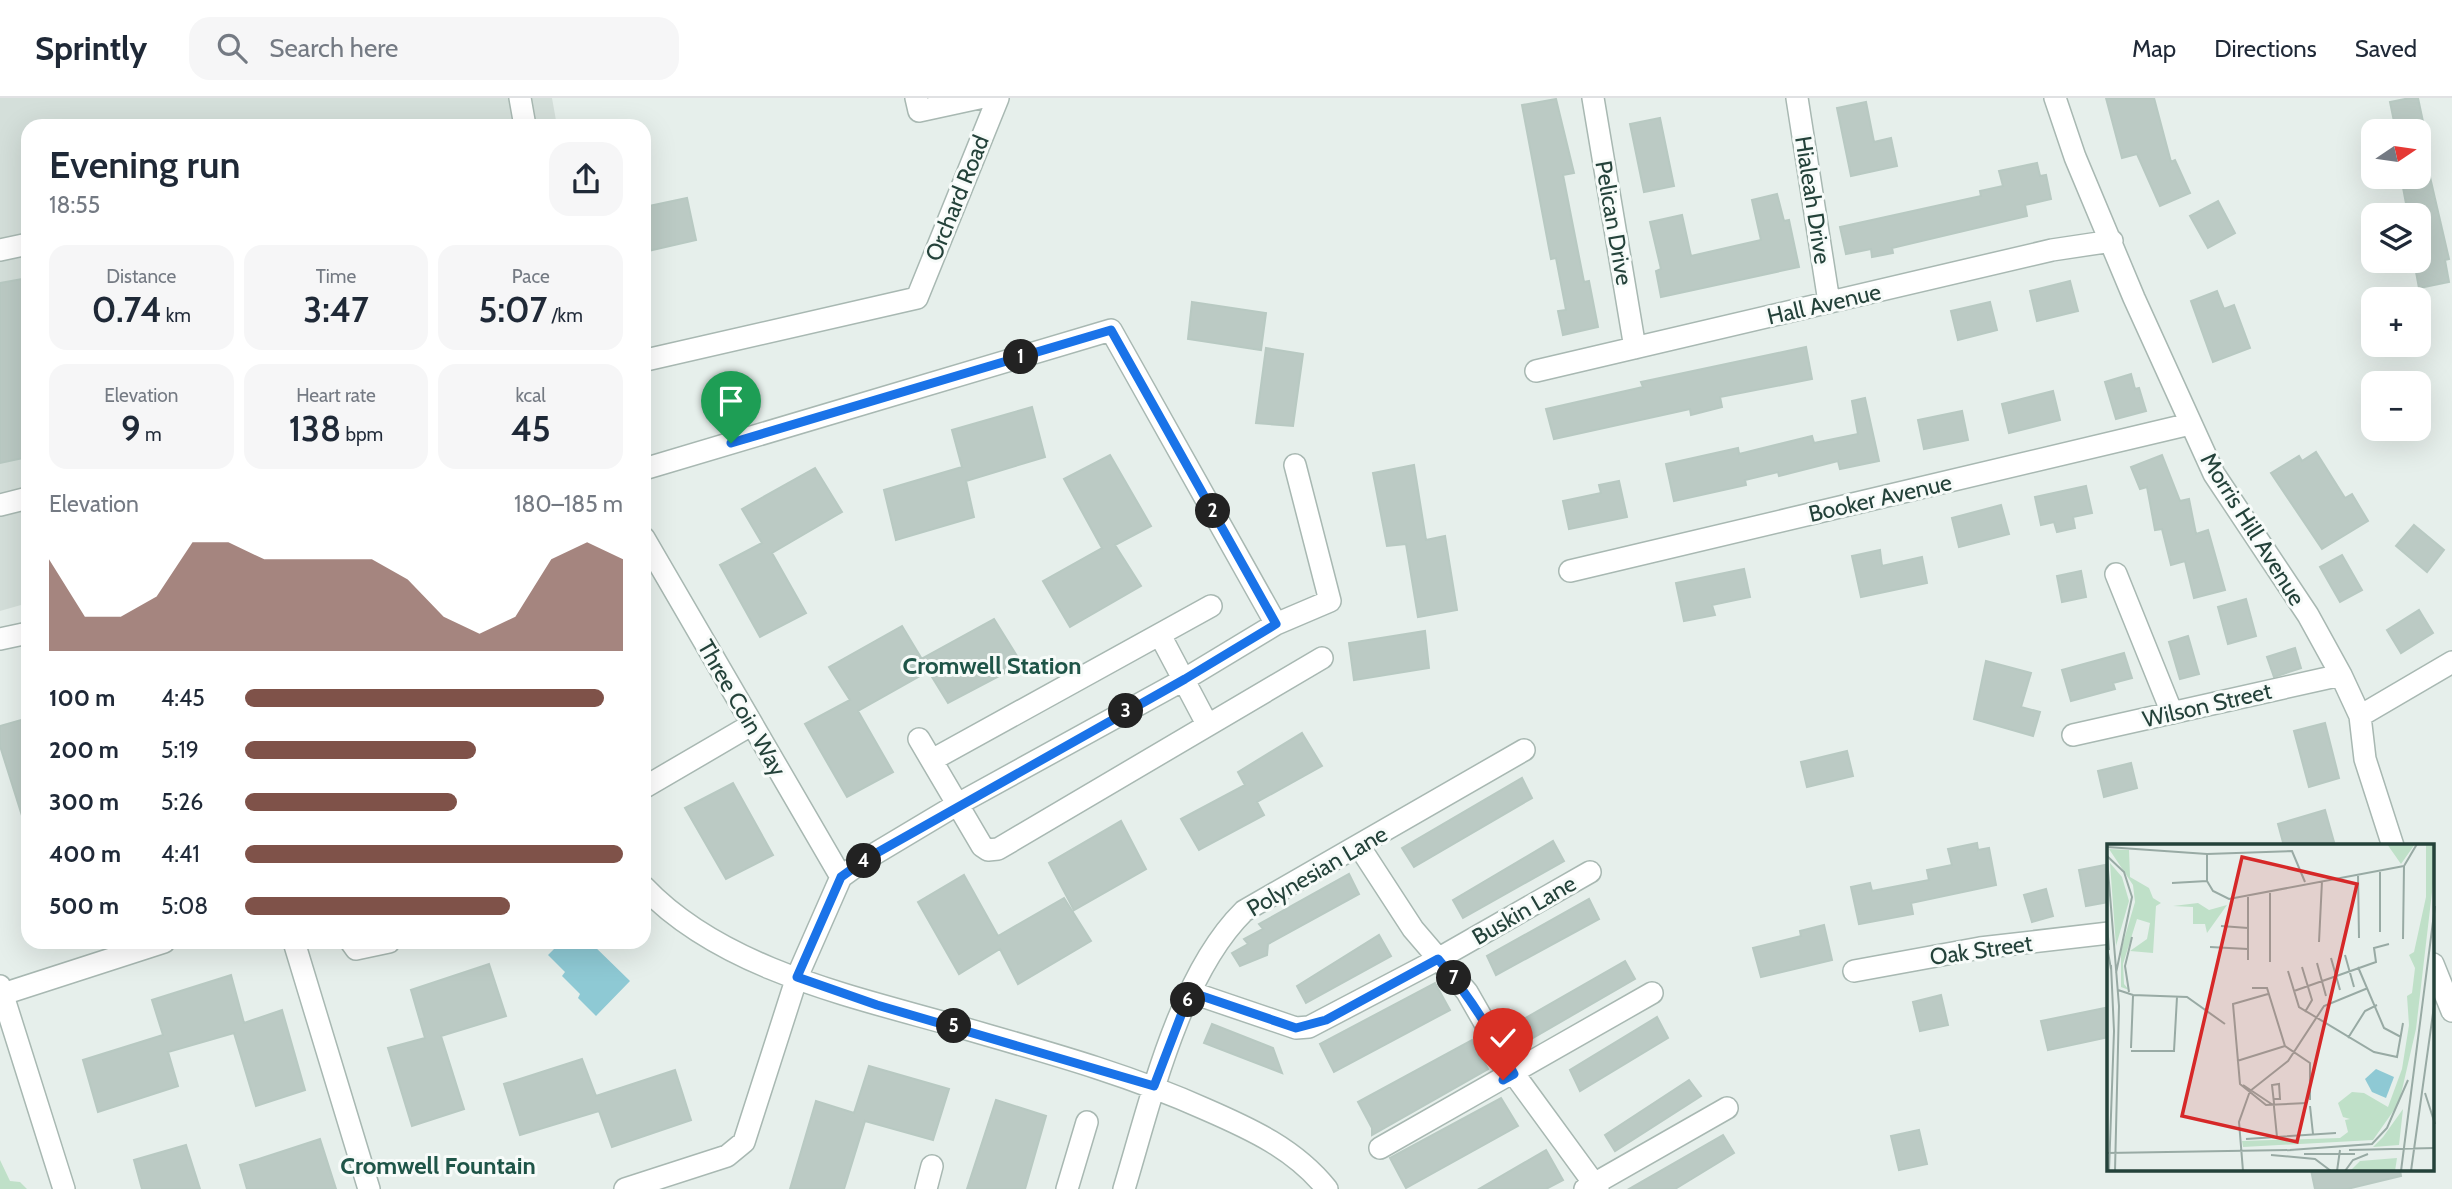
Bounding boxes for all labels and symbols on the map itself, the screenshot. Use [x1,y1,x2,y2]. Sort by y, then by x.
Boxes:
north arrow [2361,119,2431,189]
street label: Orchard Road [919,131,995,265]
street label: Hialeah Drive [1789,134,1837,266]
street label: Pelican Drive [1589,159,1639,288]
street label: Hall Avenue [1764,277,1884,331]
pin: 1 [1004,340,1038,374]
pin [701,371,761,443]
street label: Morris Hill Avenue [2195,447,2311,611]
street label: Booker Avenue [1806,468,1954,528]
pin: 2 [1196,494,1230,528]
street label: Three Coin Way [692,635,792,781]
district label: Cromwell Station [903,651,1081,680]
street label: Wilson Street [2140,677,2274,733]
pin: 3 [1108,694,1144,728]
street label: Polynesian Lane [1242,819,1392,923]
pin: 4 [846,844,882,878]
inset map [2107,844,2434,1172]
street label: Buskin Lane [1467,869,1581,951]
street label: Oak Street [1928,929,2034,971]
pin: 7 [1436,960,1472,996]
pin: 6 [1170,982,1206,1018]
pin [1473,1008,1533,1080]
pin: 5 [936,1009,972,1044]
district label: Cromwell Fountain [340,1151,536,1180]

